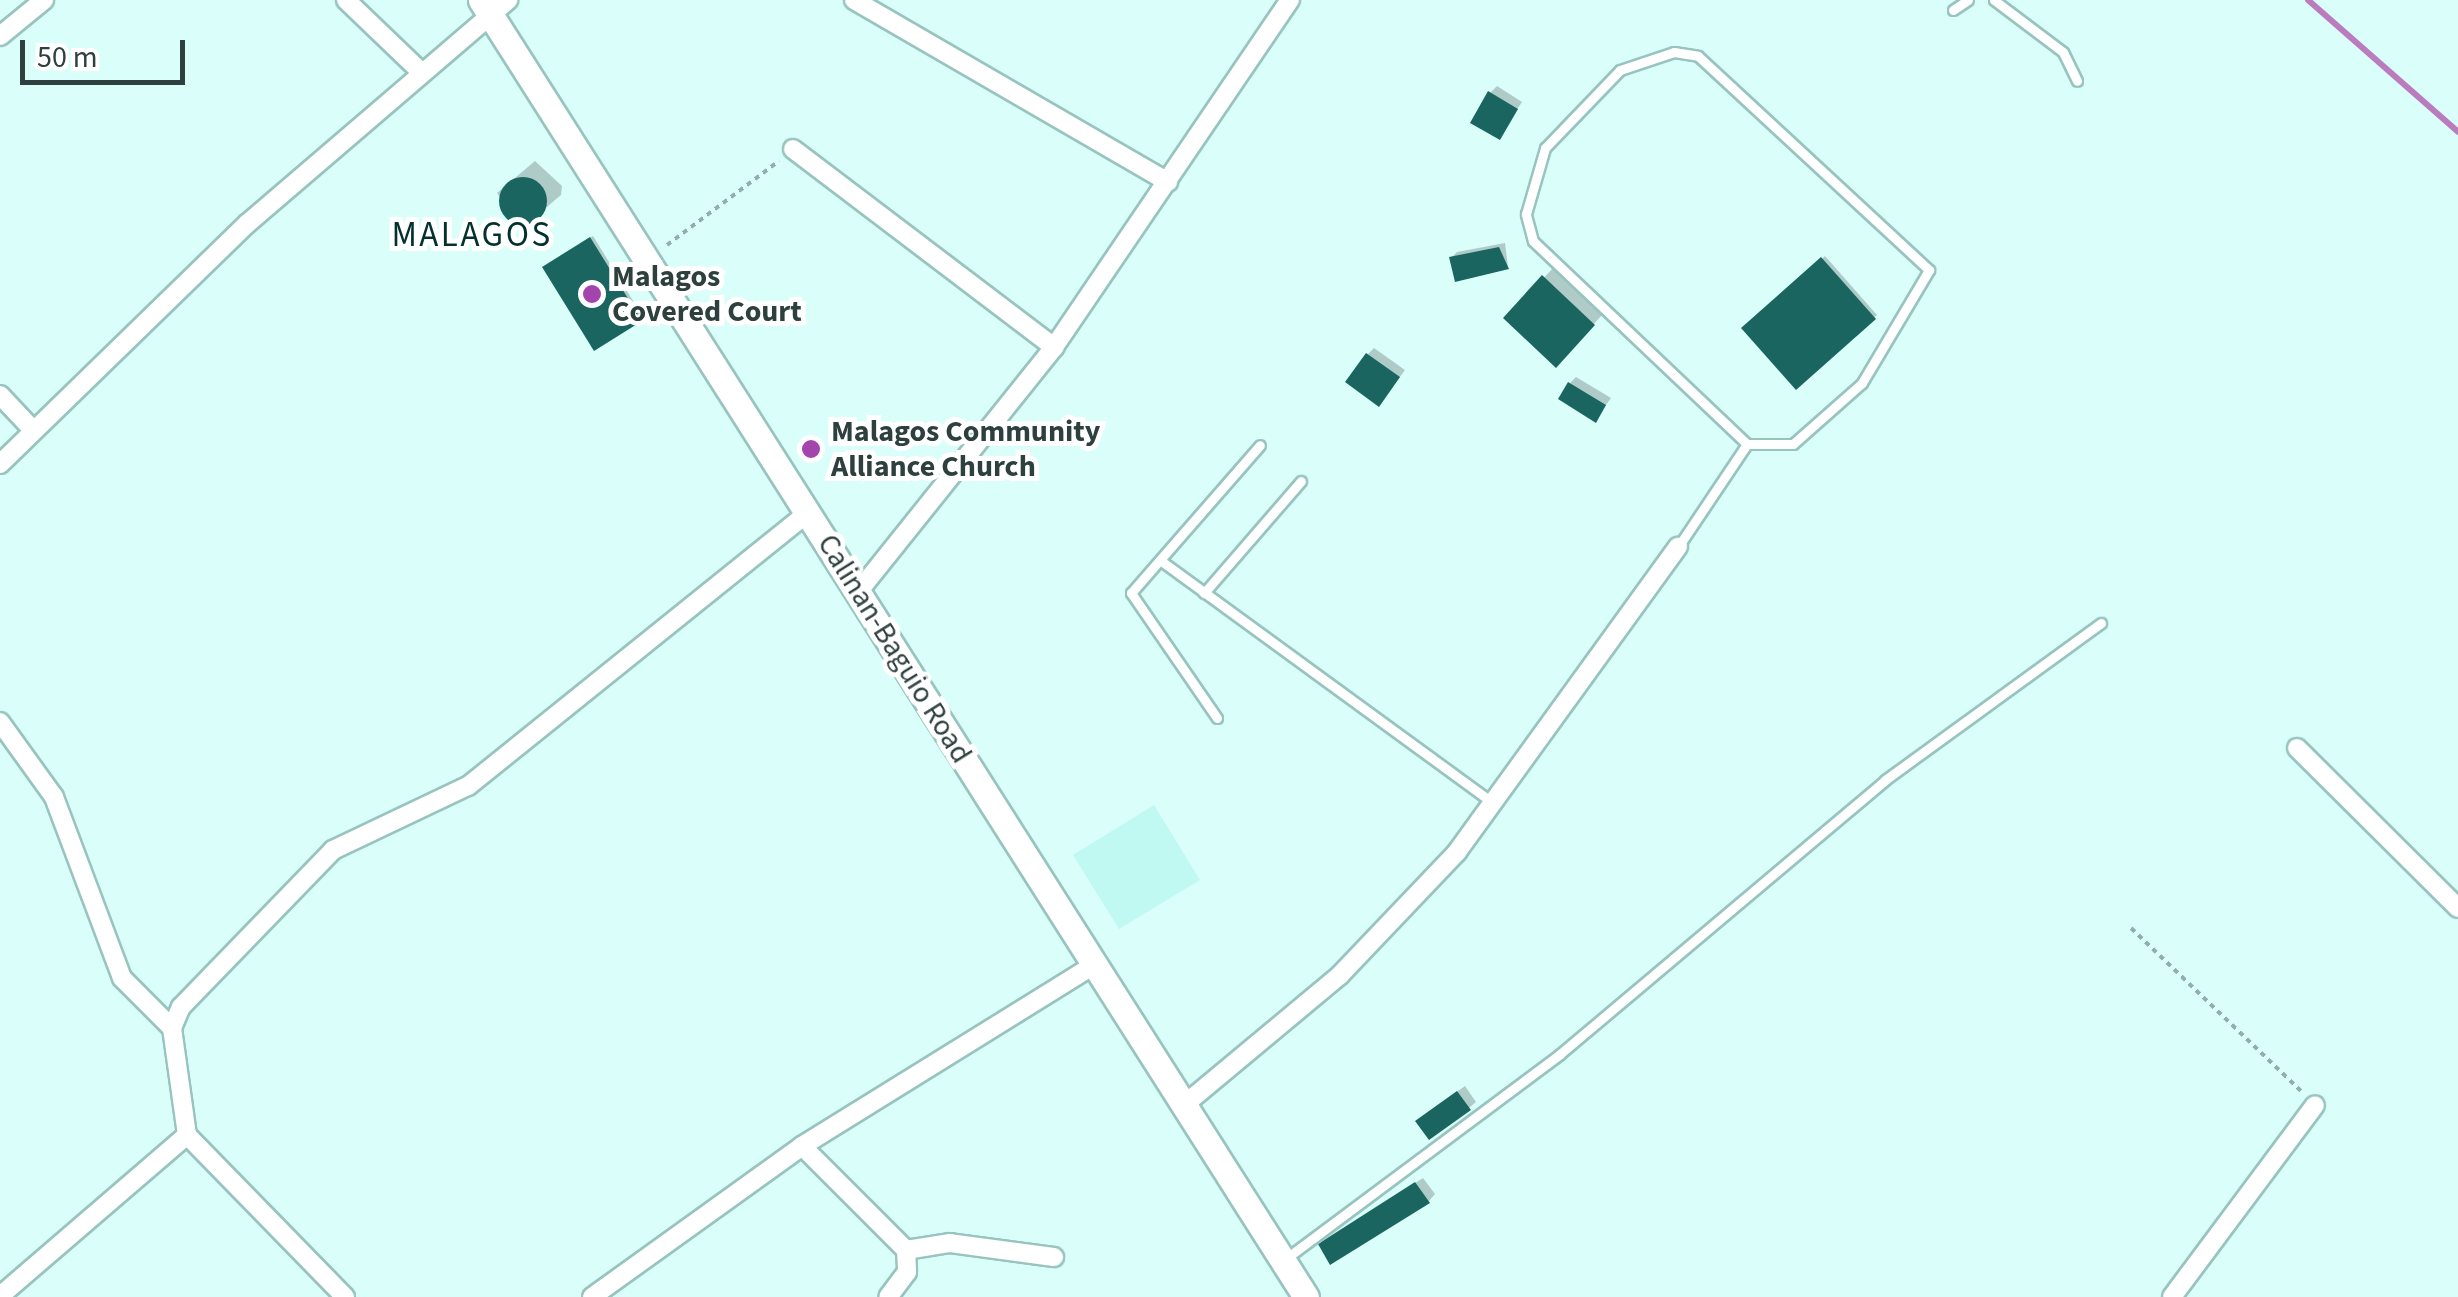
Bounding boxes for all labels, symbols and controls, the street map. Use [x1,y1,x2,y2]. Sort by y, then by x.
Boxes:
scale bar [25,20,190,82]
text: 50 m [37,36,98,79]
district label: MALAGOS [391,214,553,256]
place label: Malagos Covered Court [612,259,802,330]
marker: Malagos Covered Court [581,283,603,305]
place label: Malagos Community Alliance Church [831,414,1100,484]
marker: Malagos Community Alliance Church [800,438,822,460]
street label: Calinan-Baguio Road [809,528,979,770]

